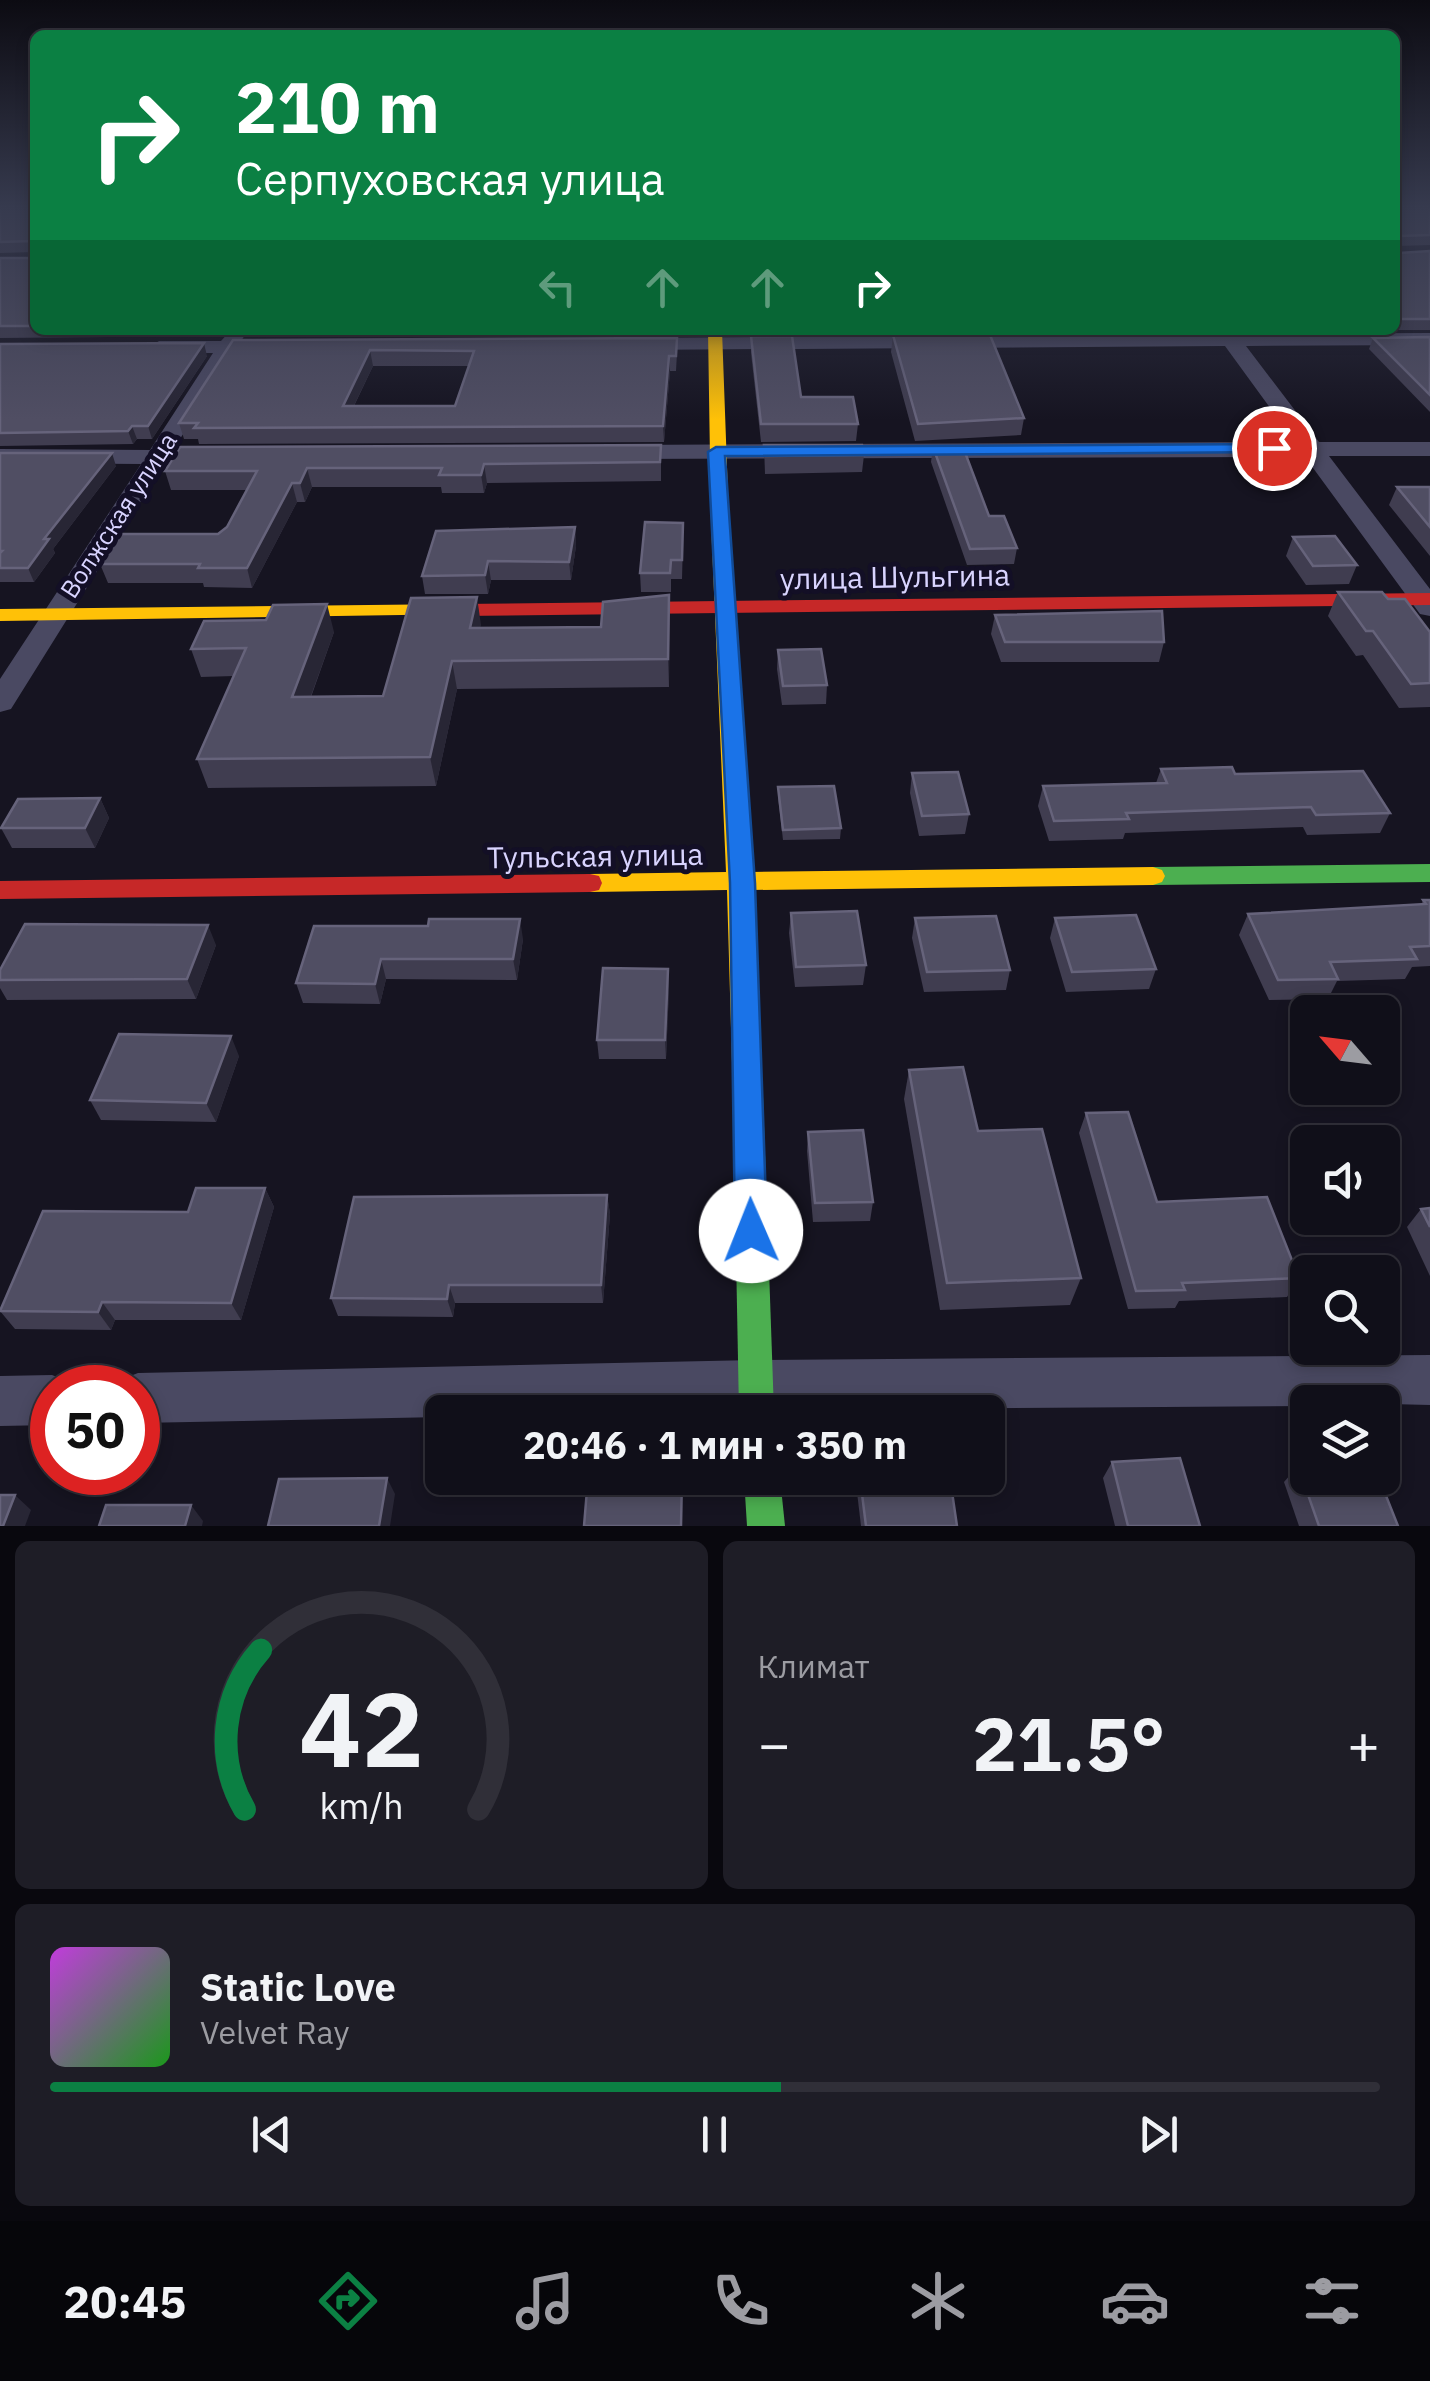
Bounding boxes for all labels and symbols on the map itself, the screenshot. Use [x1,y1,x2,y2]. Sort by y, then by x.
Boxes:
pin [1232,406,1317,491]
street label: Волжская улица [52,426,184,604]
street label: улица Шульгина [780,554,1010,598]
street label: Тульская улица [486,834,704,876]
north arrow [1290,995,1400,1105]
position arrow [699,1179,803,1283]
speed limit sign: 50 [30,1365,160,1495]

